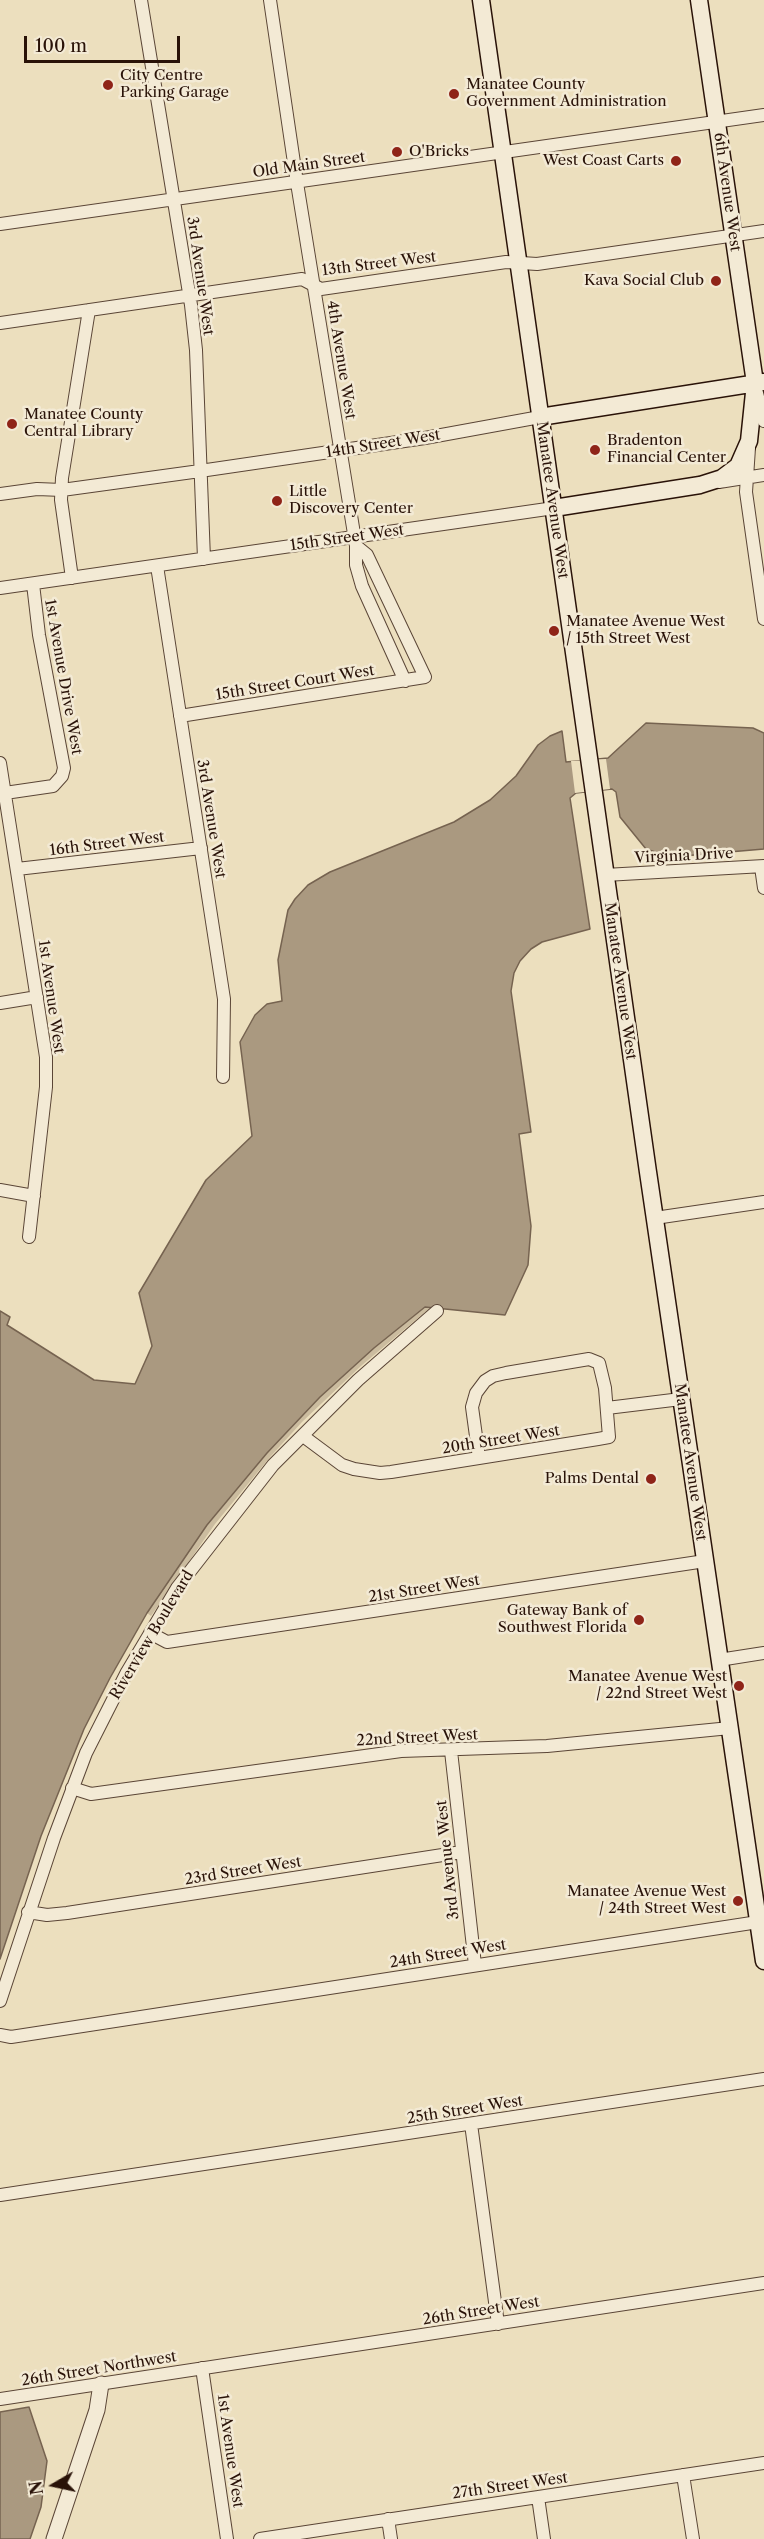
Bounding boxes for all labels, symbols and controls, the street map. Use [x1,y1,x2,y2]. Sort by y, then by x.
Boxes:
scale bar [27,24,183,62]
text: 100 m [35,35,87,57]
place label: City Centre Parking Garage [120,67,229,102]
place label: Manatee County Government Administration [466,76,667,111]
marker: City Centre Parking Garage [101,78,115,92]
marker: Manatee County Government Administration [447,87,461,101]
street label: 6th Avenue West [710,131,744,253]
place label: O'Bricks [409,143,469,161]
marker: O'Bricks [390,145,404,159]
street label: Old Main Street [252,148,366,182]
place label: West Coast Carts [543,152,664,170]
marker: West Coast Carts [669,154,683,168]
street label: 3rd Avenue West [183,215,217,337]
street label: 13th Street West [321,248,437,280]
place label: Kava Social Club [584,272,704,290]
marker: Kava Social Club [709,274,723,288]
street label: 4th Avenue West [323,299,359,421]
place label: Manatee County Central Library [24,406,143,441]
marker: Manatee County Central Library [5,417,19,431]
street label: Manatee Avenue West [532,420,572,580]
street label: 14th Street West [325,426,441,462]
place label: Bradenton Financial Center [607,432,726,467]
marker: Bradenton Financial Center [588,443,602,457]
place label: Little Discovery Center [289,483,413,518]
marker: Little Discovery Center [270,494,284,508]
street label: 15th Street West [289,521,405,555]
street label: 1st Avenue Drive West [40,598,86,756]
place label: Manatee Avenue West / 15th Street West [566,613,725,648]
marker: Manatee Avenue West / 15th Street West [547,624,561,638]
street label: 15th Street Court West [214,662,376,704]
street label: 3rd Avenue West [193,758,229,880]
street label: 16th Street West [49,828,165,860]
street label: Virginia Drive [634,844,734,868]
street label: Manatee Avenue West [600,901,640,1061]
street label: 1st Avenue West [34,939,68,1055]
street label: Manatee Avenue West [670,1382,710,1542]
street label: 20th Street West [441,1422,561,1458]
place label: Palms Dental [545,1470,639,1488]
marker: Palms Dental [644,1472,658,1486]
street label: Riverview Boulevard [106,1567,198,1703]
street label: 21st Street West [367,1571,481,1607]
place label: Gateway Bank of Southwest Florida [498,1602,627,1637]
marker: Gateway Bank of Southwest Florida [632,1613,646,1627]
place label: Manatee Avenue West / 22nd Street West [568,1668,727,1703]
marker: Manatee Avenue West / 22nd Street West [732,1679,746,1693]
street label: 22nd Street West [356,1726,478,1750]
street label: 3rd Avenue West [433,1799,463,1921]
street label: 23rd Street West [183,1853,303,1889]
place label: Manatee Avenue West / 24th Street West [567,1883,726,1918]
marker: Manatee Avenue West / 24th Street West [731,1894,745,1908]
street label: 24th Street West [388,1936,508,1972]
street label: 25th Street West [406,2092,524,2128]
street label: 26th Street West [421,2293,541,2329]
street label: 26th Street Northwest [20,2348,178,2390]
street label: 1st Avenue West [213,2393,247,2509]
north arrow [24,2455,84,2515]
street label: 27th Street West [451,2469,569,2503]
text: N [25,2479,47,2496]

